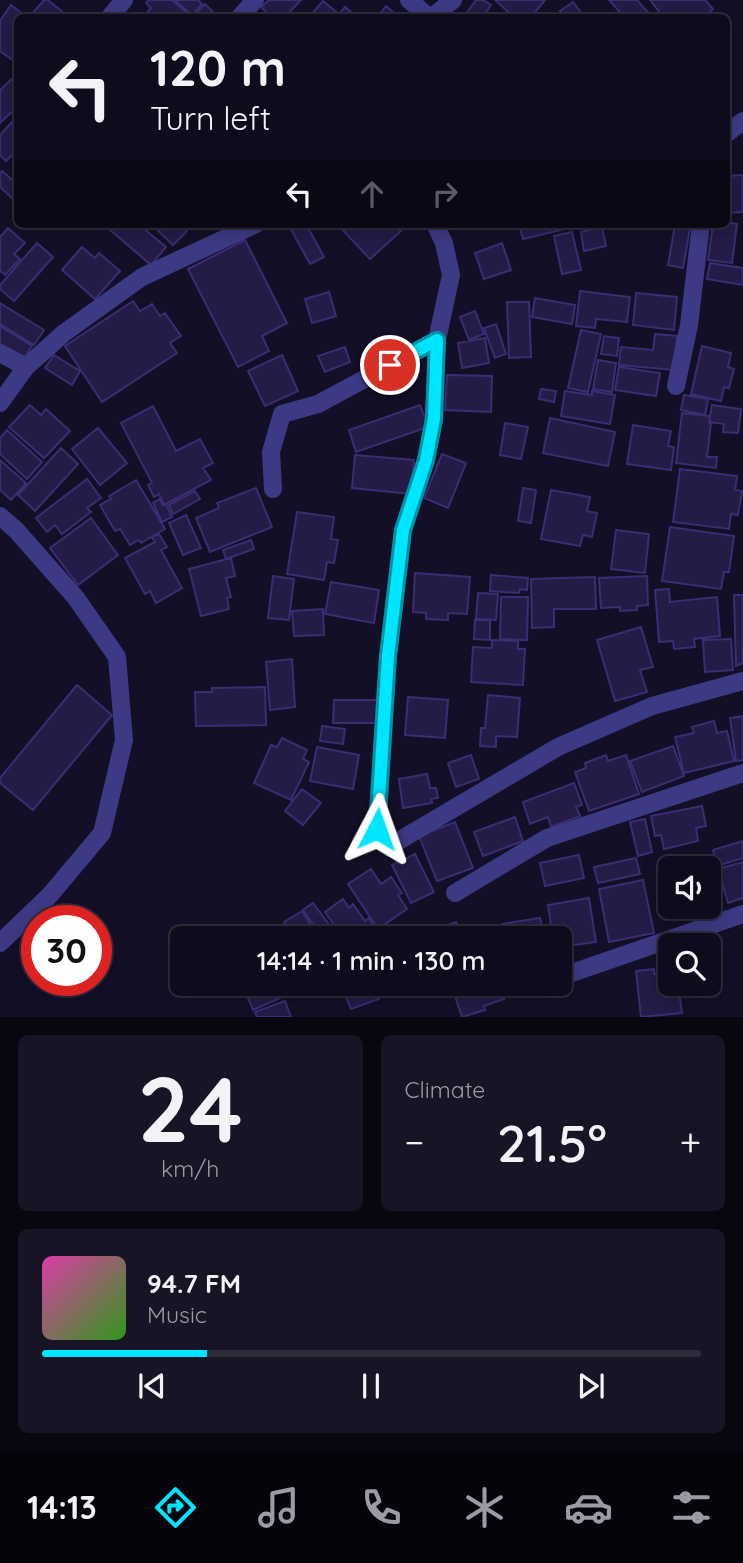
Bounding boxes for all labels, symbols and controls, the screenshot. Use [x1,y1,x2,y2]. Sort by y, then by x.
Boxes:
text: 120 m [150,37,286,98]
icon: left [35,42,126,133]
text: Turn left [150,98,271,138]
icon: left [280,175,318,213]
icon: ahead [353,175,391,213]
icon: right [426,175,464,213]
pin [360,335,420,395]
icon: arrive [371,346,409,384]
position arrow [340,792,414,866]
map controls [658,856,721,996]
button: sound [658,856,721,919]
speed limit sign: 30 [21,905,112,996]
button: search [658,933,721,996]
text: 14:14 · 1 min · 130 m [257,944,485,977]
text: 24 [138,1051,243,1165]
text: Climate [405,1075,485,1104]
text: 21.5° [497,1110,607,1175]
text: − [405,1118,424,1166]
text: + [680,1118,701,1166]
text: km/h [161,1154,219,1183]
text: 94.7 FM [147,1267,241,1300]
text: Music [147,1300,207,1329]
icon: previous [133,1367,171,1405]
icon: pause [352,1367,390,1405]
icon: next [572,1367,610,1405]
icon: directions [151,1483,200,1532]
icon: music [254,1483,303,1532]
icon: phone [357,1483,406,1532]
icon: climate [460,1483,509,1532]
icon: car [564,1483,613,1532]
icon: filters [667,1483,716,1532]
text: 14:13 [27,1487,97,1527]

